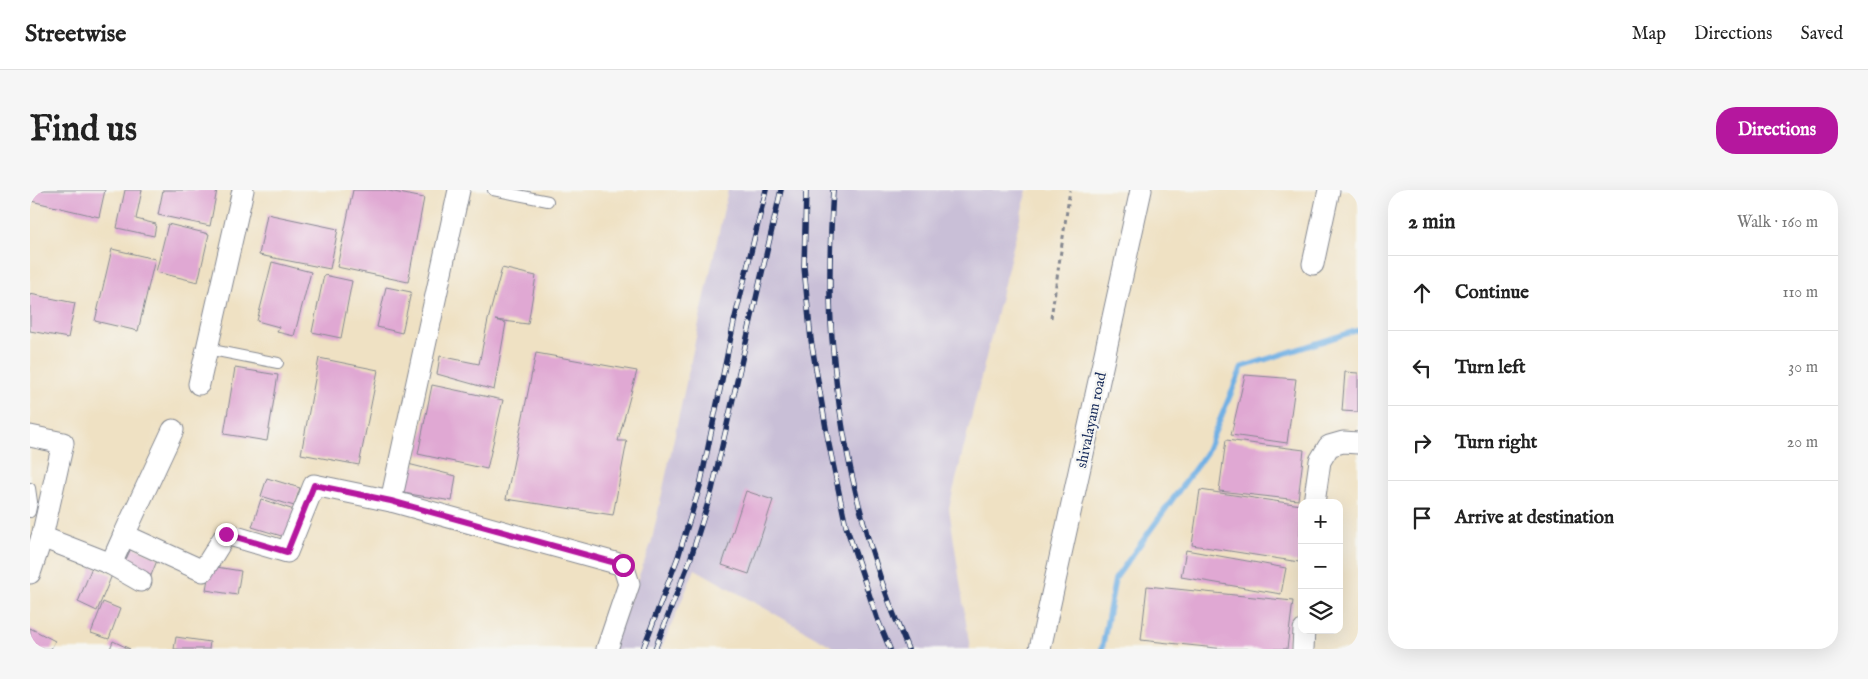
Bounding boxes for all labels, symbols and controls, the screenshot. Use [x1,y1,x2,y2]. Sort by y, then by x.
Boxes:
text: Streetwise [25,19,126,50]
text: Map [1632,23,1666,46]
text: Directions [1694,23,1772,46]
text: Saved [1800,23,1843,46]
button: Directions [1716,107,1838,154]
text: Find us [30,108,137,153]
text: 2 min [1408,209,1455,236]
text: Walk · 160 m [1737,213,1818,233]
icon: ahead [1408,279,1436,307]
text: Continue [1455,281,1529,305]
text: 110 m [1782,283,1818,303]
icon: left [1408,354,1436,382]
text: Turn left [1455,356,1526,380]
text: 30 m [1788,358,1818,378]
street label: shivalayam road [1072,370,1111,470]
icon: right [1408,429,1436,457]
text: Turn right [1455,431,1537,455]
text: 20 m [1787,433,1818,453]
map controls [1298,499,1343,634]
button: + [1298,499,1343,544]
icon: arrive [1408,504,1436,532]
text: Arrive at destination [1455,506,1614,530]
route end [215,523,238,546]
button: − [1298,544,1343,589]
route start [612,554,635,577]
button: layers [1298,589,1343,634]

